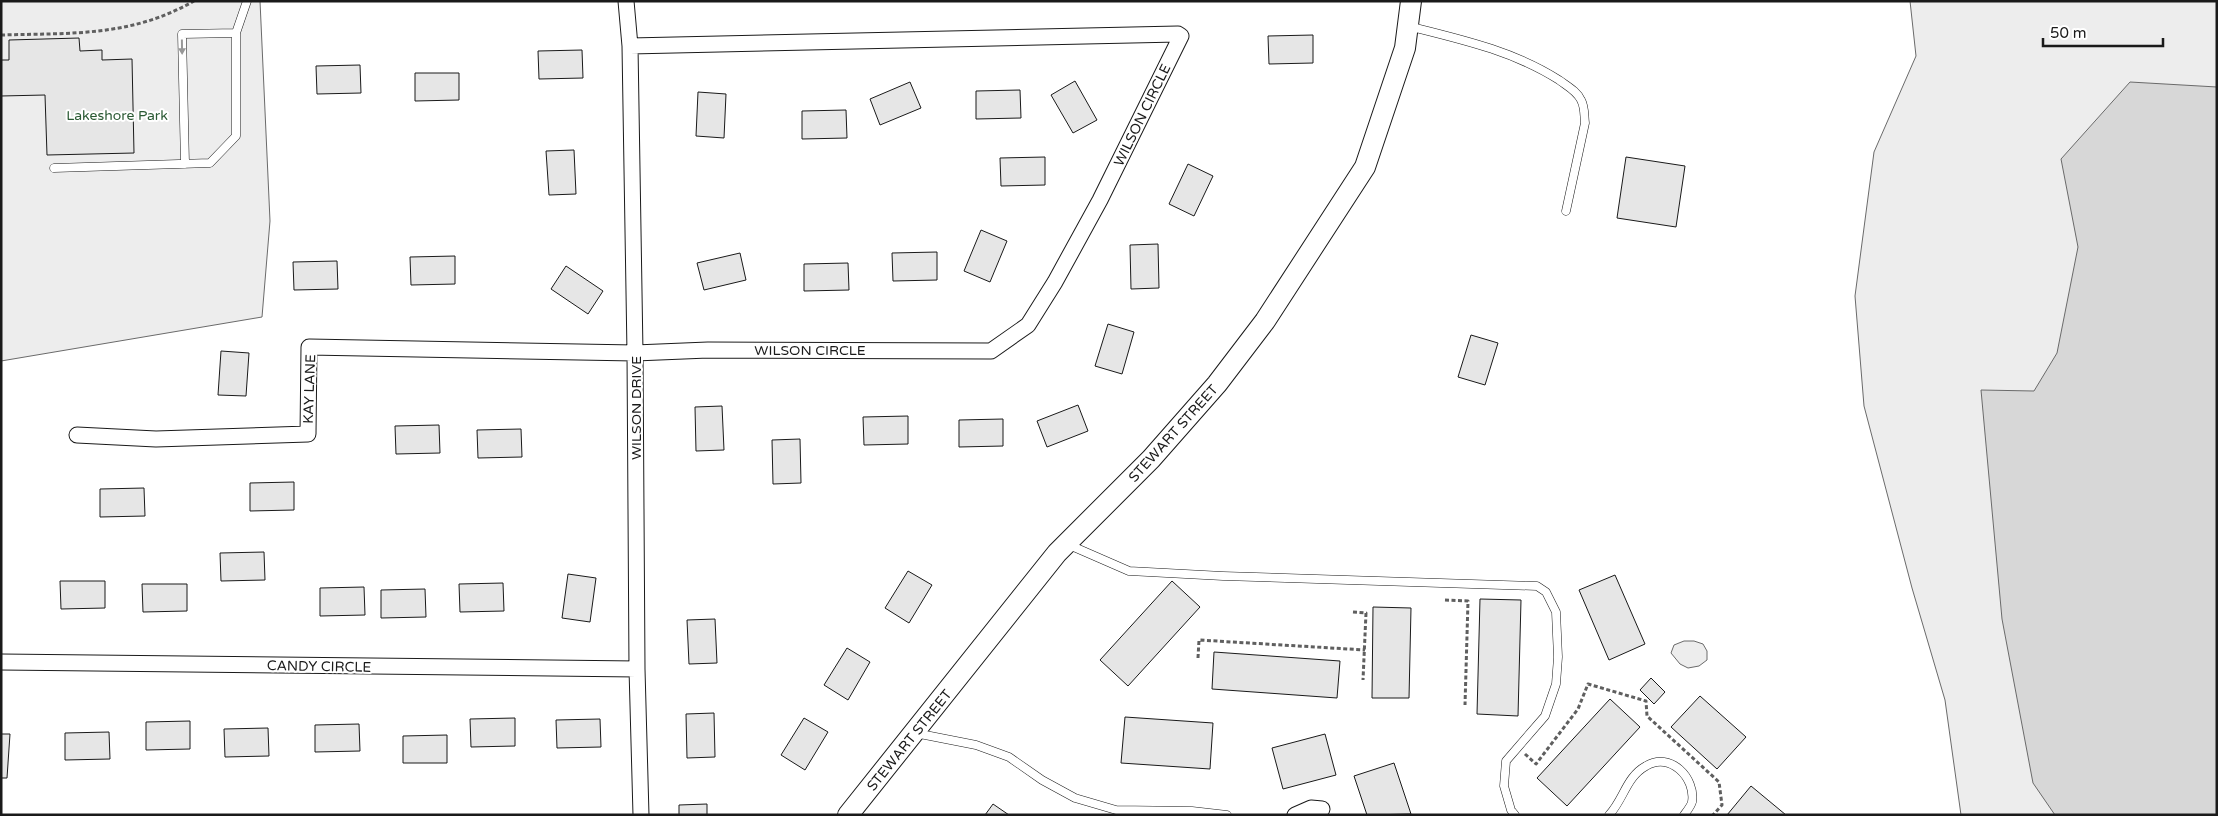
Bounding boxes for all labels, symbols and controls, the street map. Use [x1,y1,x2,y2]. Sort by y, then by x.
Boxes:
scale bar [2043,15,2163,47]
text: 50 m [2050,24,2087,42]
one-way arrow [179,39,187,55]
street label: WILSON CIRCLE [1110,61,1175,169]
park label: Lakeshore Park [66,107,168,124]
street label: WILSON CIRCLE [754,342,866,359]
street label: KAY LANE [300,354,319,424]
street label: WILSON DRIVE [628,356,645,460]
street label: STEWART STREET [1125,381,1222,486]
street label: CANDY CIRCLE [267,657,371,676]
street label: STEWART STREET [863,686,956,794]

